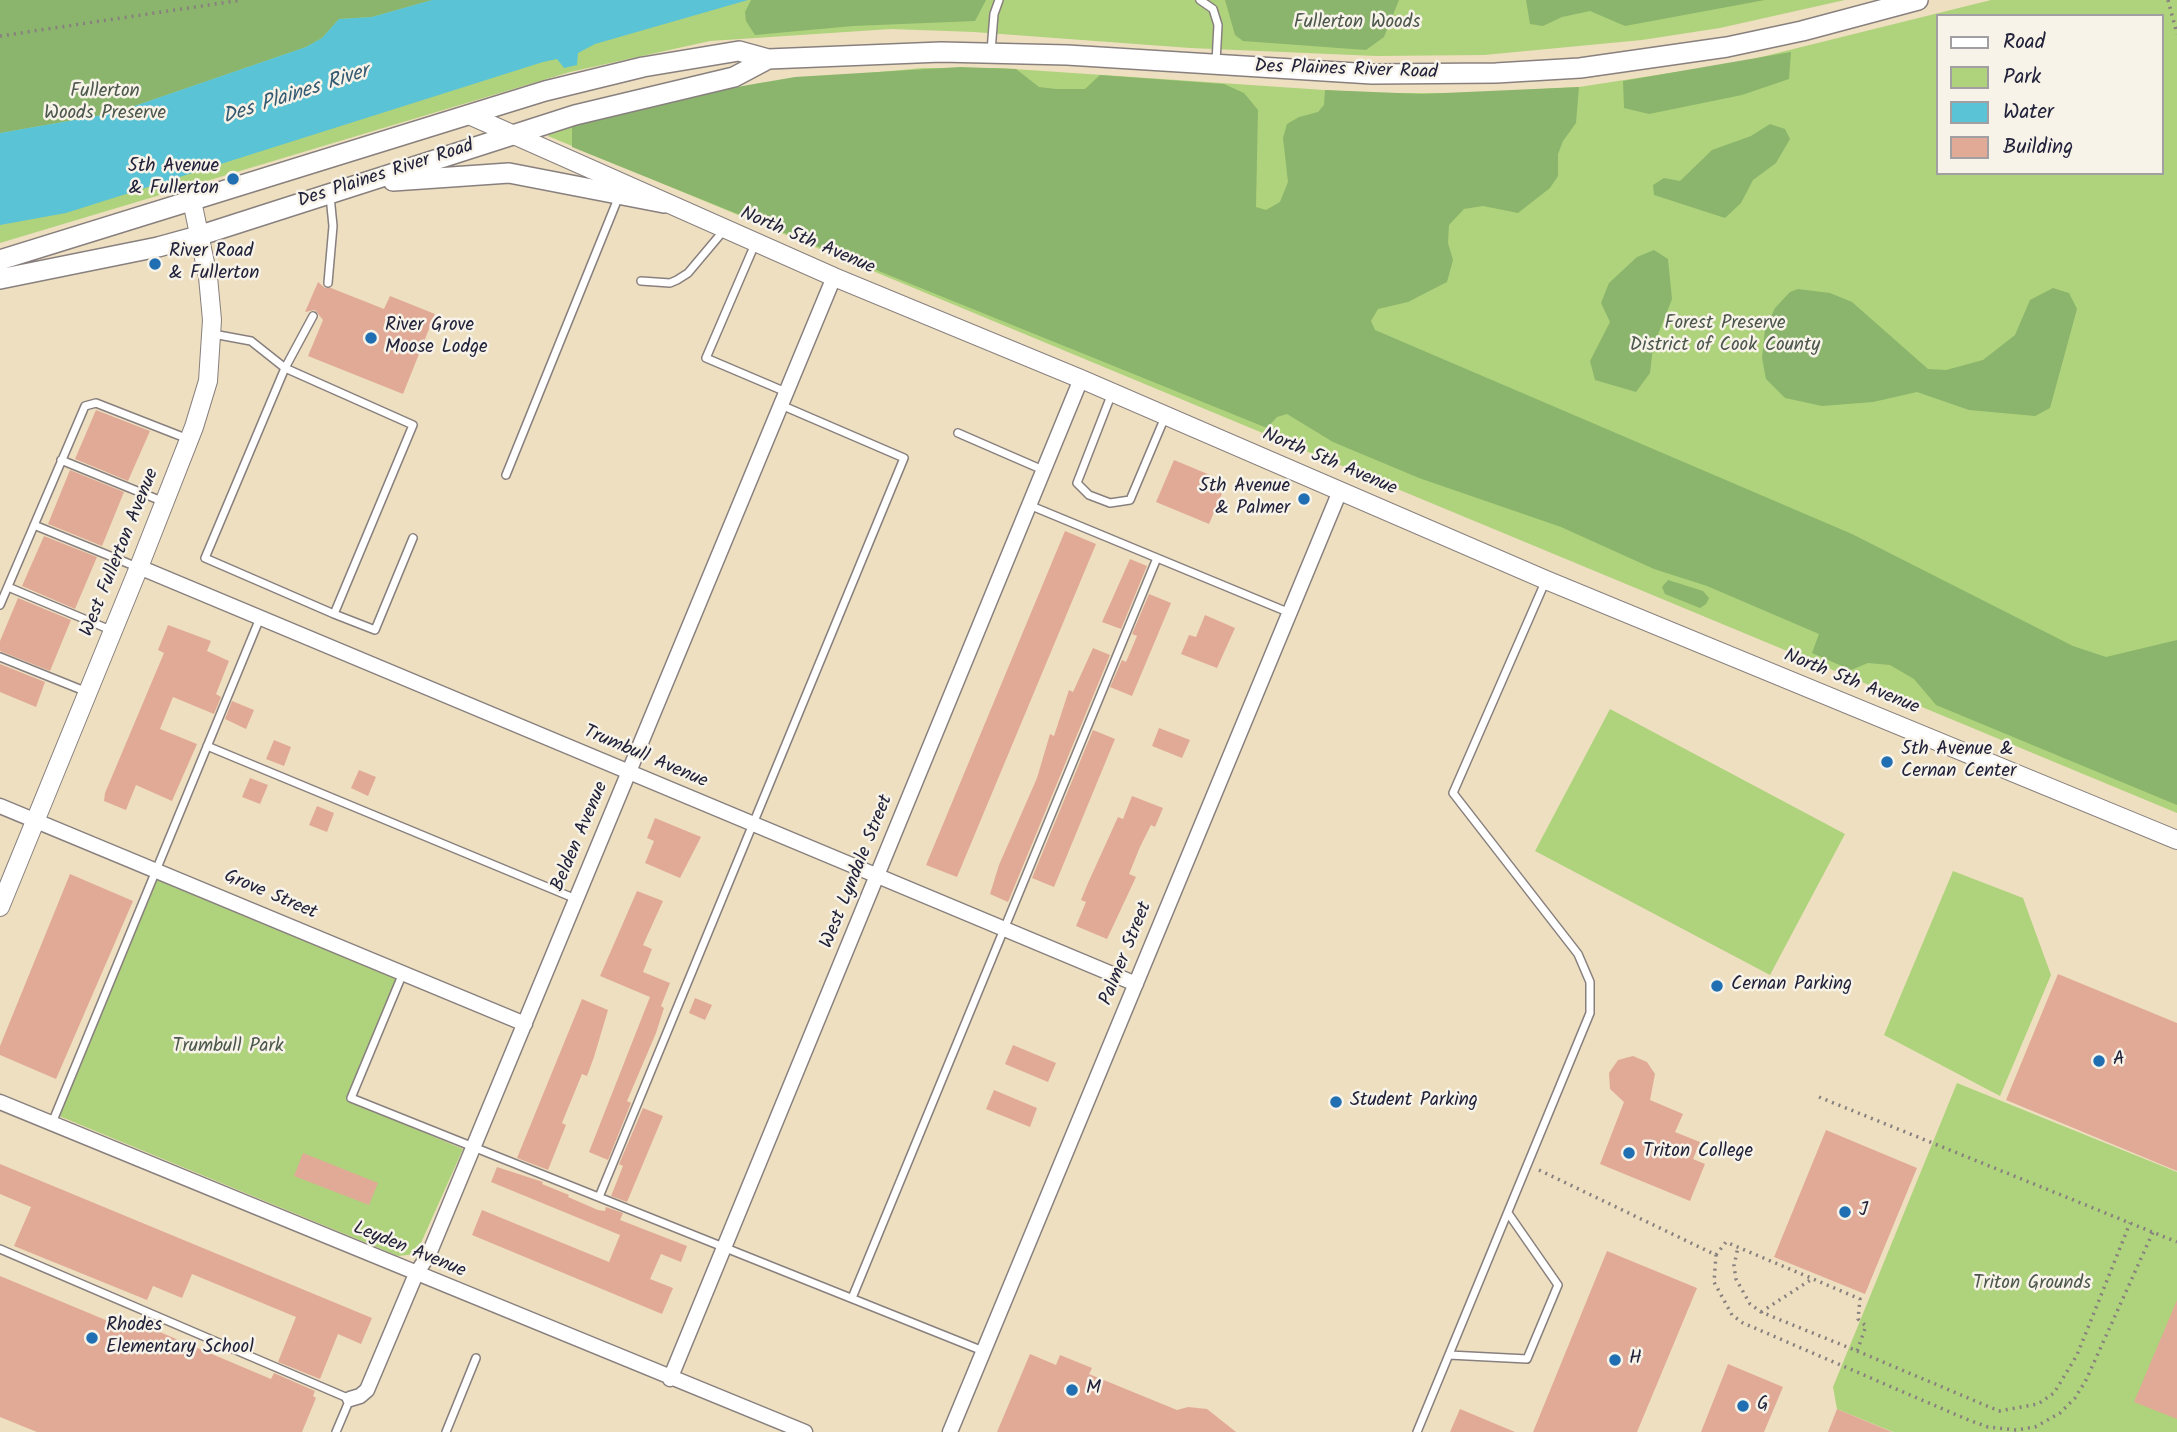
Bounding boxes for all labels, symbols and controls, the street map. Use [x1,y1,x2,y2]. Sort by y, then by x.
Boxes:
park label: Fullerton Woods [1294,13,1420,35]
legend [1936,14,2163,175]
text: Road [2003,26,2045,59]
street label: Des Plaines River Road [1254,56,1438,86]
water label: Des Plaines River [220,60,372,132]
text: Park [2003,61,2041,94]
park label: Fullerton Woods Preserve [44,82,166,126]
text: Water [2003,96,2054,129]
text: Building [2003,131,2073,164]
street label: Des Plaines River Road [295,136,477,214]
place label: 5th Avenue & Fullerton [128,157,219,201]
marker: 5th Avenue & Fullerton [225,171,241,187]
street label: North 5th Avenue [736,203,878,281]
place label: River Road & Fullerton [169,242,259,286]
marker: River Road & Fullerton [147,256,163,272]
park label: Forest Preserve District of Cook County [1630,314,1820,358]
place label: River Grove Moose Lodge [385,316,488,360]
marker: River Grove Moose Lodge [363,330,379,346]
street label: North 5th Avenue [1258,424,1400,502]
street label: West Fullerton Avenue [77,466,165,640]
place label: 5th Avenue & Palmer [1199,477,1290,521]
marker: 5th Avenue & Palmer [1296,491,1312,507]
street label: North 5th Avenue [1780,645,1922,721]
street label: Trumbull Avenue [579,722,711,794]
place label: 5th Avenue & Cernan Center [1901,740,2016,784]
marker: 5th Avenue & Cernan Center [1879,754,1895,770]
street label: Belden Avenue [548,779,614,895]
street label: West Lyndale Street [817,792,899,952]
street label: Grove Street [220,866,320,926]
street label: Palmer Street [1096,899,1158,1009]
place label: Cernan Parking [1731,975,1852,997]
marker: Cernan Parking [1709,978,1725,994]
park label: Trumbull Park [172,1037,284,1059]
place label: A [2113,1050,2125,1072]
marker: A [2091,1053,2107,1069]
place label: Student Parking [1350,1091,1478,1113]
marker: Student Parking [1328,1094,1344,1110]
place label: Triton College [1643,1142,1753,1164]
marker: Triton College [1621,1145,1637,1161]
place label: J [1859,1201,1868,1223]
marker: J [1837,1204,1853,1220]
street label: Leyden Avenue [349,1218,469,1284]
park label: Triton Grounds [1973,1274,2091,1296]
place label: Rhodes Elementary School [106,1316,254,1360]
marker: Rhodes Elementary School [84,1330,100,1346]
place label: H [1629,1349,1642,1371]
marker: H [1607,1352,1623,1368]
place label: M [1086,1379,1101,1401]
marker: M [1064,1382,1080,1398]
place label: G [1757,1395,1769,1417]
marker: G [1735,1398,1751,1414]

